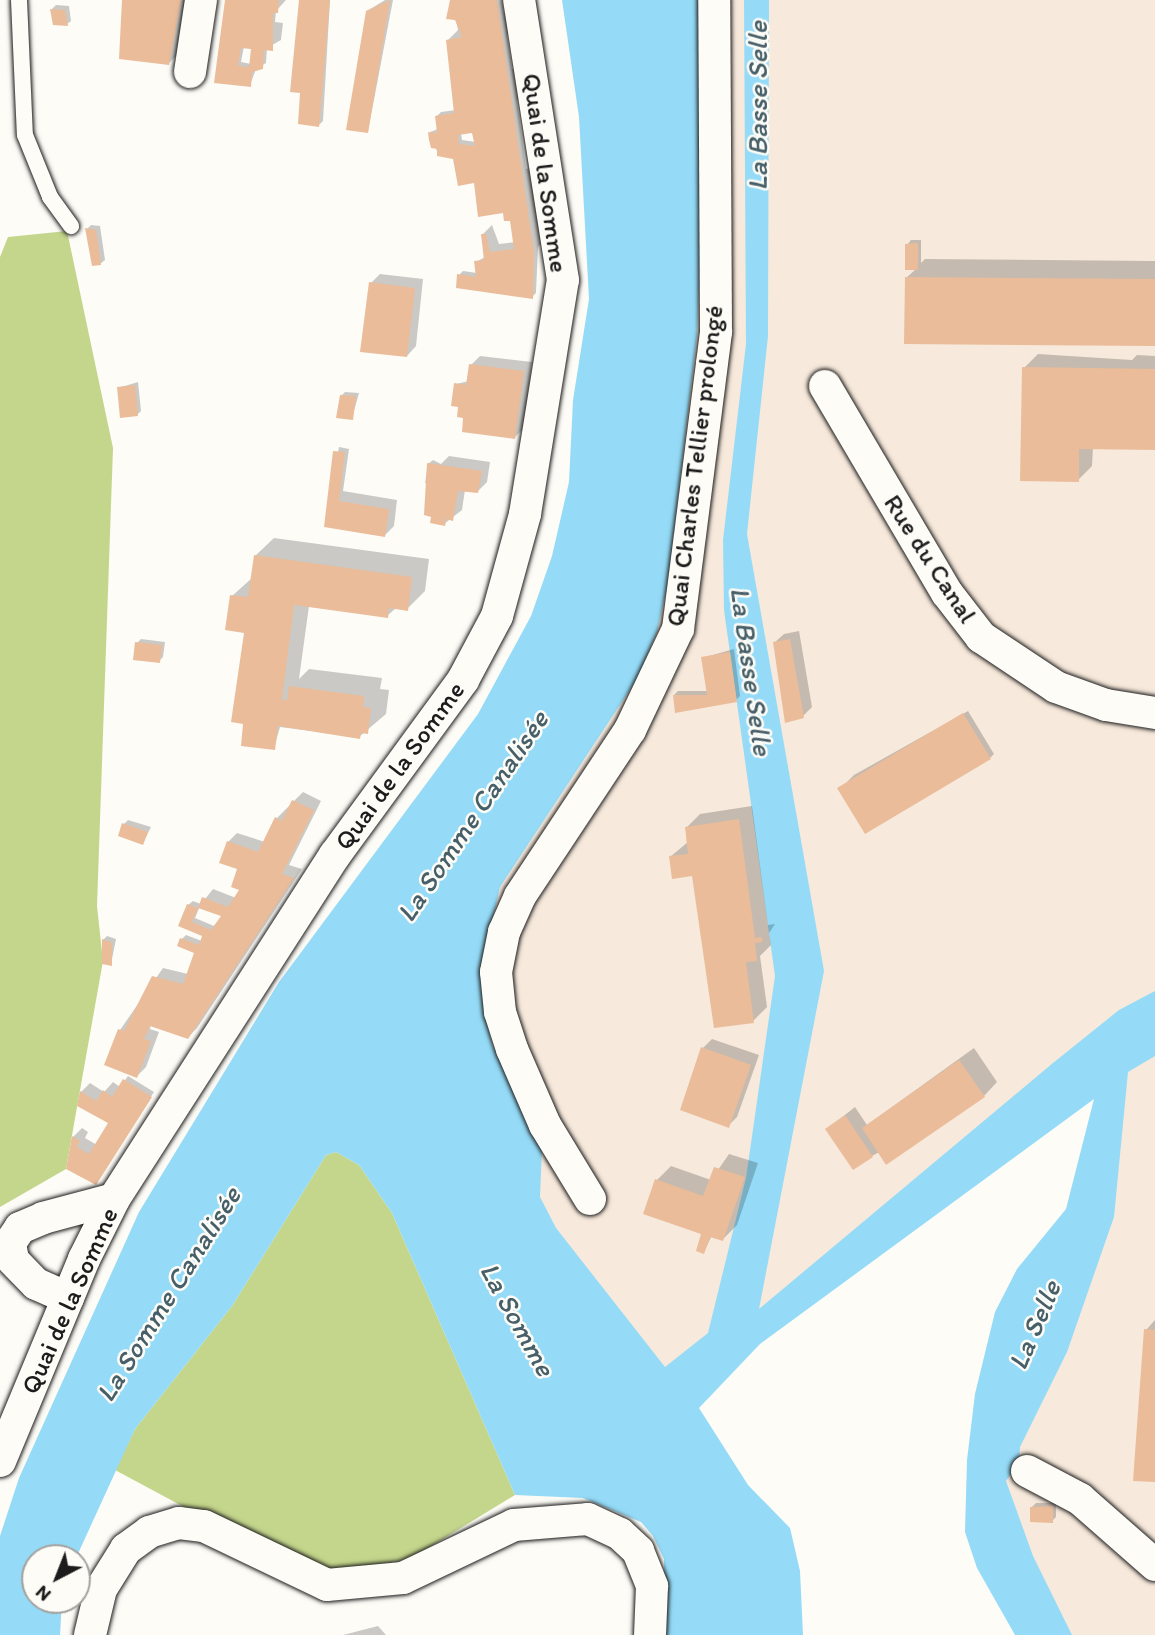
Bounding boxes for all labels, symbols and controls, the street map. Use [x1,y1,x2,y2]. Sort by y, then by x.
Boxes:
water label: La Basse Selle [740,21,774,191]
street label: Quai de la Somme [516,71,574,275]
street label: Quai Charles Tellier prolongé [660,304,730,628]
street label: Rue du Canal [877,488,983,630]
water label: La Basse Selle [724,584,780,758]
street label: Quai de la Somme [328,676,472,856]
water label: La Somme Canalisée [389,704,555,928]
water label: La Somme Canalisée [88,1180,248,1408]
street label: Quai de la Somme [15,1203,125,1399]
water label: La Somme [473,1256,563,1382]
water label: La Selle [1000,1276,1068,1374]
north arrow [21,1544,91,1614]
text: N [30,1581,55,1606]

